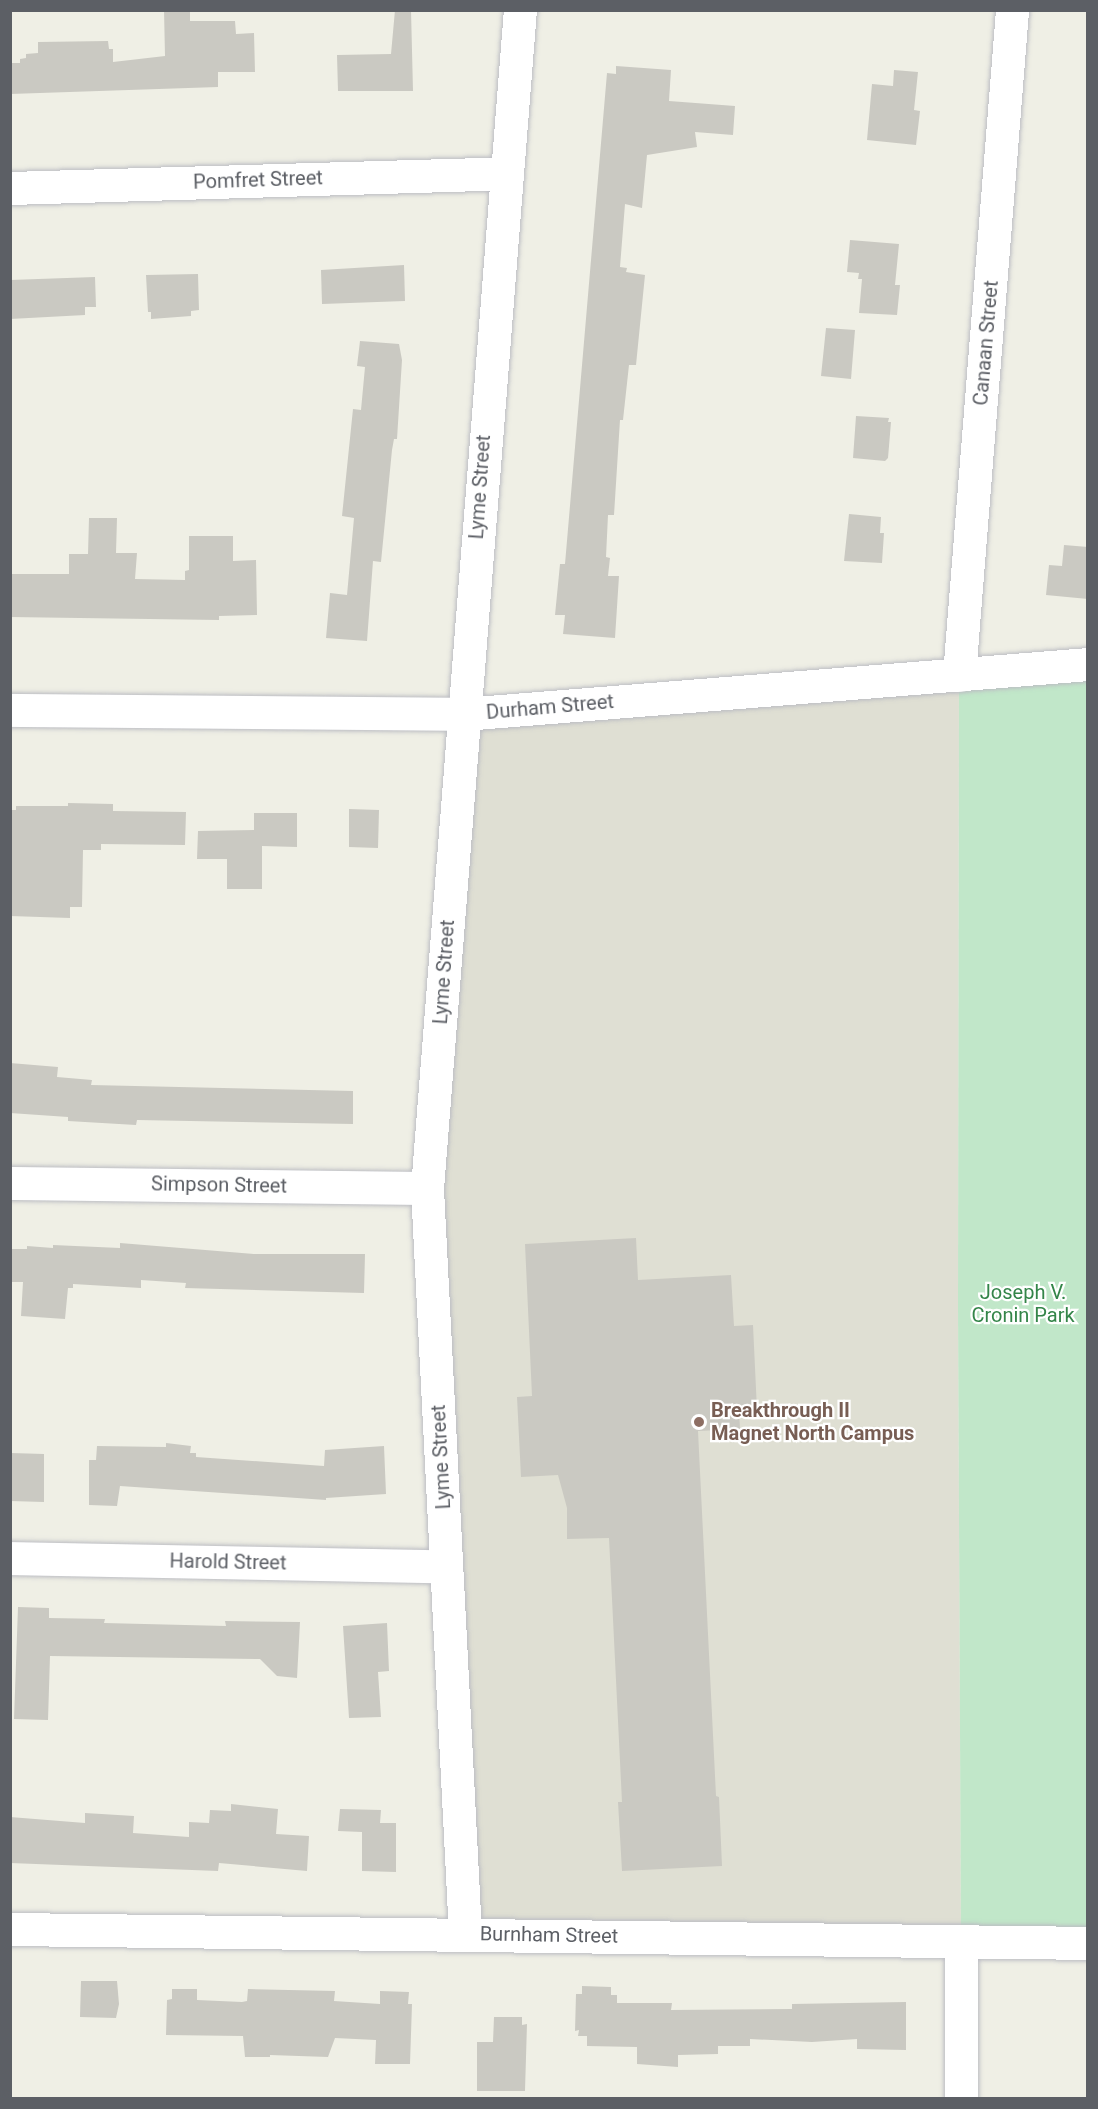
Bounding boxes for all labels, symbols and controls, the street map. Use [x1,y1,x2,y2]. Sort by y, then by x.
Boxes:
street label: Pomfret Street [193,166,323,194]
street label: Canaan Street [969,279,1003,407]
street label: Lyme Street [464,434,496,540]
street label: Durham Street [485,689,615,725]
street label: Lyme Street [428,919,460,1025]
street label: Simpson Street [151,1172,287,1198]
park label: Joseph V. Cronin Park [971,1280,1075,1327]
place label: Breakthrough II Magnet North Campus [711,1398,914,1445]
street label: Lyme Street [426,1404,456,1510]
marker: Breakthrough II Magnet North Campus [692,1415,706,1429]
street label: Harold Street [169,1549,287,1575]
street label: Burnham Street [480,1922,618,1948]

